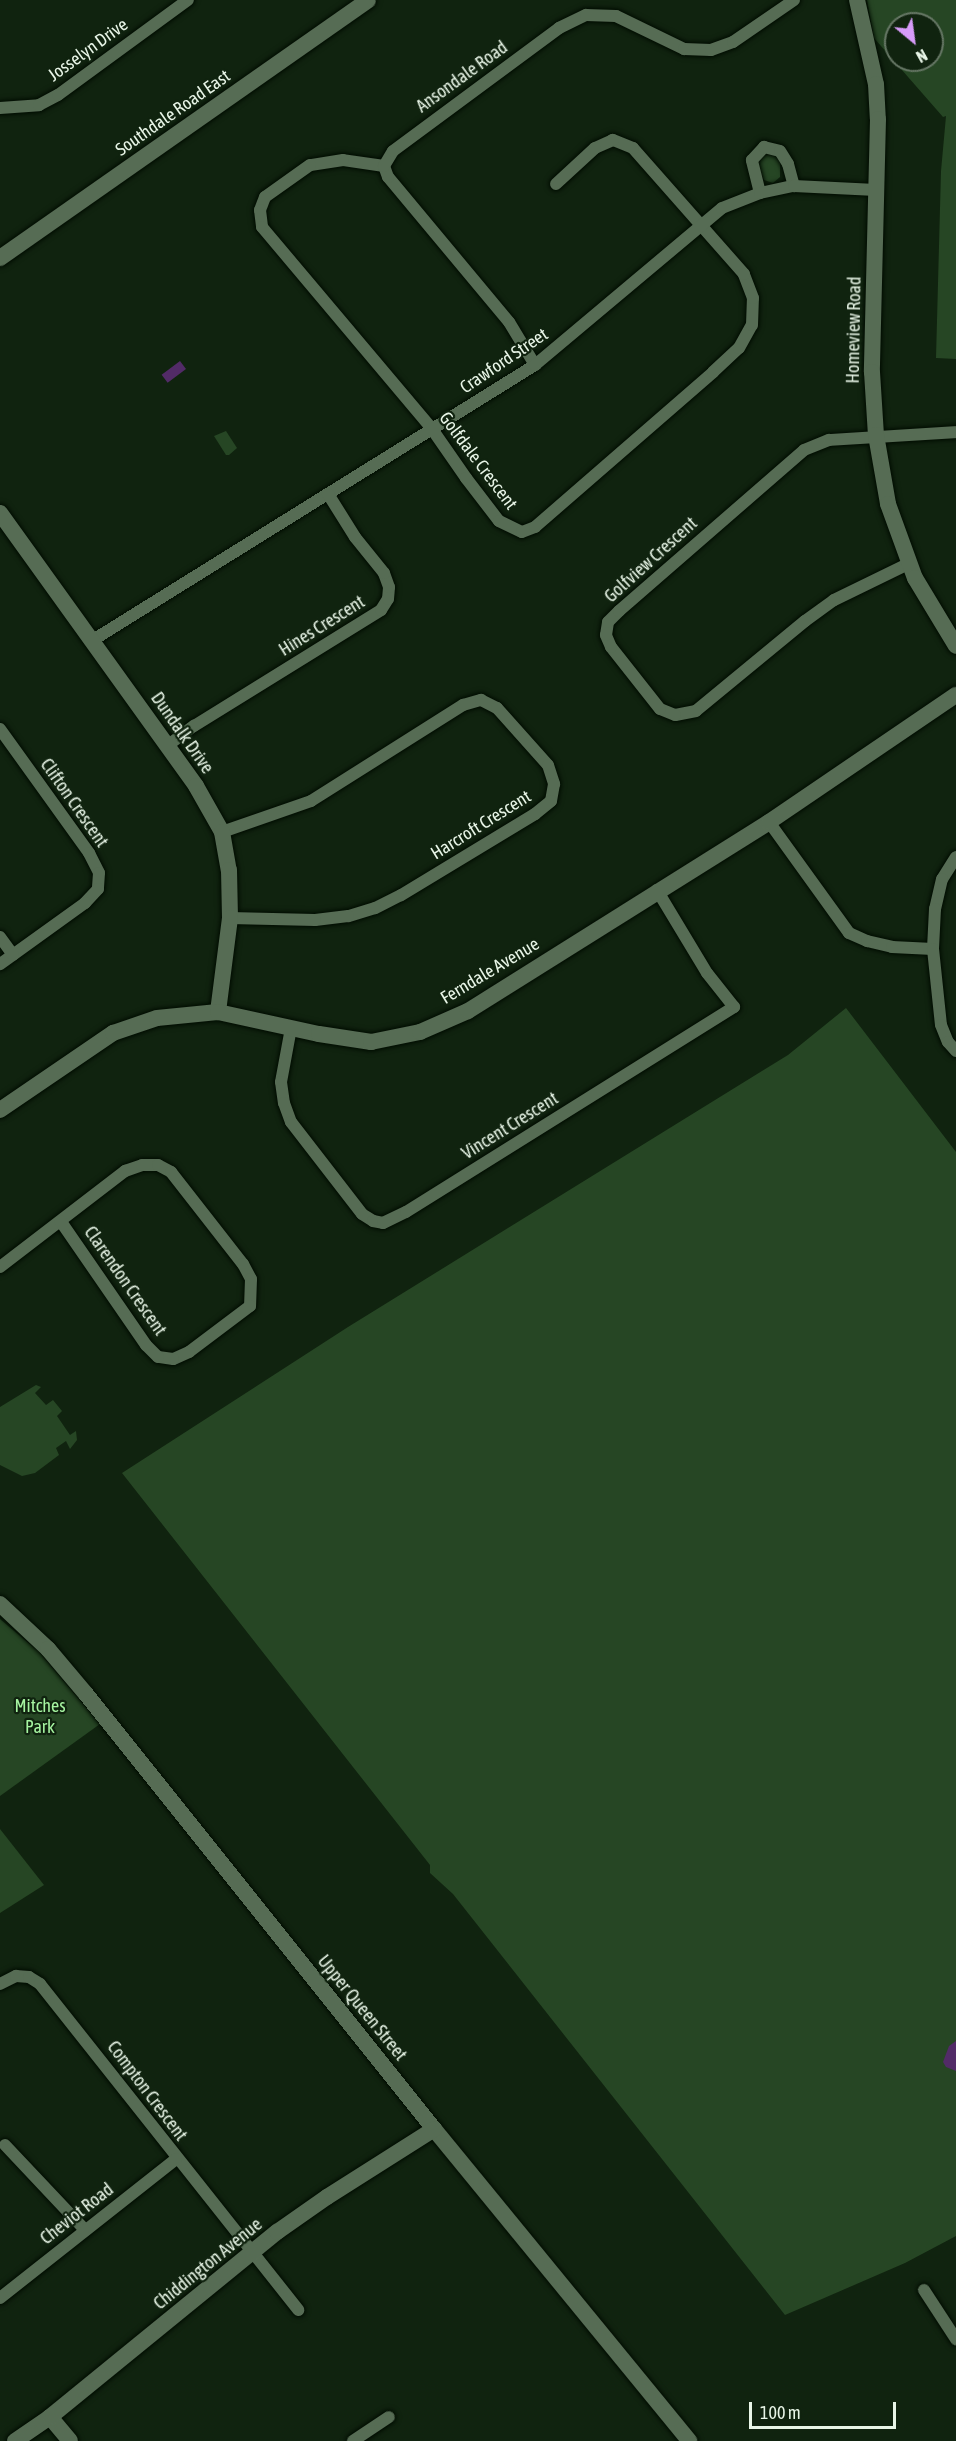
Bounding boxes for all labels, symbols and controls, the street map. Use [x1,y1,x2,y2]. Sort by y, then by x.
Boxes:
north arrow [884,12,944,72]
street label: Josselyn Drive [44,14,132,86]
street label: Ansondale Road [412,37,512,117]
text: N [913,46,930,66]
street label: Southdale Road East [111,65,235,161]
street label: Homeview Road [842,276,866,384]
street label: Crawford Street [456,324,552,398]
street label: Golfdale Crescent [434,408,522,514]
street label: Golfview Crescent [600,513,702,607]
street label: Hines Crescent [275,591,369,661]
street label: Dundalk Drive [146,688,218,778]
street label: Clifton Crescent [36,754,112,852]
street label: Harcroft Crescent [427,786,535,864]
street label: Ferndale Avenue [437,933,543,1009]
street label: Vincent Crescent [458,1088,562,1164]
street label: Clarendon Crescent [79,1222,171,1340]
park label: Mitches Park [14,1696,66,1738]
street label: Upper Queen Street [313,1951,411,2065]
street label: Compton Crescent [102,2037,192,2145]
street label: Cheviot Road [36,2179,118,2249]
street label: Chiddington Avenue [149,2214,267,2314]
scale bar [752,2390,899,2428]
text: 100 m [760,2402,801,2423]

